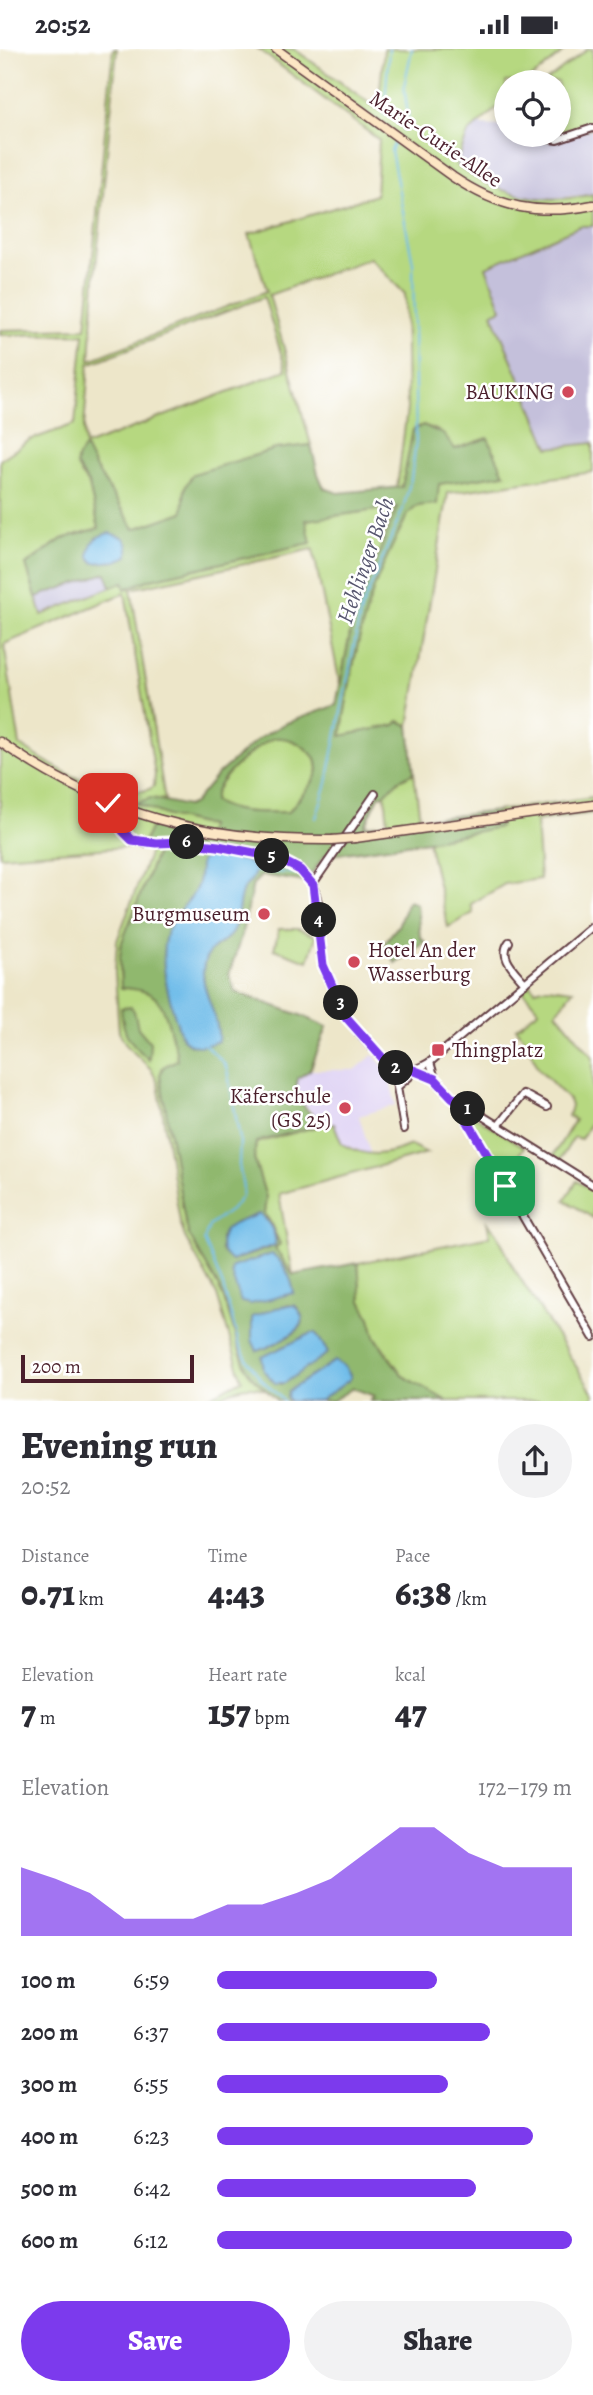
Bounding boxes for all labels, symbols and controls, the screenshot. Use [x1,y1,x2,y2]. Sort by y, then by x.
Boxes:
text: 20:52 [35,7,90,42]
map controls [494,70,571,147]
button: locate [494,70,571,147]
street label: Marie-Curie-Allee [364,84,508,194]
place label: BAUKING [465,378,554,406]
marker: BAUKING [560,384,576,400]
water label: Hehlinger Bach [329,493,402,628]
pin [78,773,138,833]
icon: check [89,784,127,822]
pin: 6 [170,825,204,859]
text: 6 [182,828,191,854]
pin: 5 [254,839,290,873]
text: 5 [267,842,276,868]
place label: Burgmuseum [132,900,250,928]
pin: 4 [302,903,336,937]
marker: Burgmuseum [256,906,272,922]
text: 4 [314,906,323,932]
place label: Hotel An der Wasserburg [367,936,476,988]
marker: Hotel An der Wasserburg [346,954,362,970]
pin: 3 [324,985,358,1021]
text: 3 [336,989,345,1015]
place label: Thingplatz [452,1036,543,1064]
marker: Thingplatz [430,1042,446,1058]
pin: 2 [378,1051,414,1085]
text: 2 [391,1054,400,1080]
place label: Käferschule (GS 25) [230,1082,331,1134]
pin: 1 [450,1091,486,1127]
text: 1 [464,1095,471,1121]
marker: Käferschule (GS 25) [337,1100,353,1116]
pin [475,1156,535,1216]
icon: arrive [486,1167,524,1205]
scale bar [21,1352,194,1384]
text: 200 m [32,1354,81,1380]
text: Evening run [21,1419,218,1471]
button: share [498,1424,572,1498]
text: 20:52 [21,1471,70,1502]
text: Distance [21,1543,89,1569]
text: Time [208,1543,247,1569]
text: Pace [395,1543,430,1569]
text: 0.71 [21,1569,75,1617]
text: 4:43 [208,1569,265,1617]
text: 6:38 [395,1569,452,1617]
text: km [75,1586,104,1612]
text: /km [452,1586,487,1612]
text: Elevation [21,1662,94,1688]
text: Heart rate [208,1662,287,1688]
text: kcal [395,1662,425,1688]
text: 7 [21,1688,36,1736]
text: 157 [208,1688,251,1736]
text: 47 [395,1688,427,1736]
text: m [36,1705,56,1731]
text: bpm [251,1705,290,1731]
text: Elevation [21,1772,109,1803]
text: 172–179 m [478,1772,572,1803]
text: 100 m [21,1965,76,1996]
text: 6:59 [133,1965,169,1996]
text: 200 m [21,2017,79,2048]
text: 6:37 [133,2017,168,2048]
text: 300 m [21,2069,77,2100]
text: 6:55 [133,2069,169,2100]
text: 400 m [21,2121,78,2152]
text: 6:23 [133,2121,170,2152]
text: 500 m [21,2173,77,2204]
text: 6:42 [133,2173,170,2204]
text: 600 m [21,2225,78,2256]
text: 6:12 [133,2225,168,2256]
button: Save [21,2301,290,2381]
button: Share [304,2301,572,2381]

